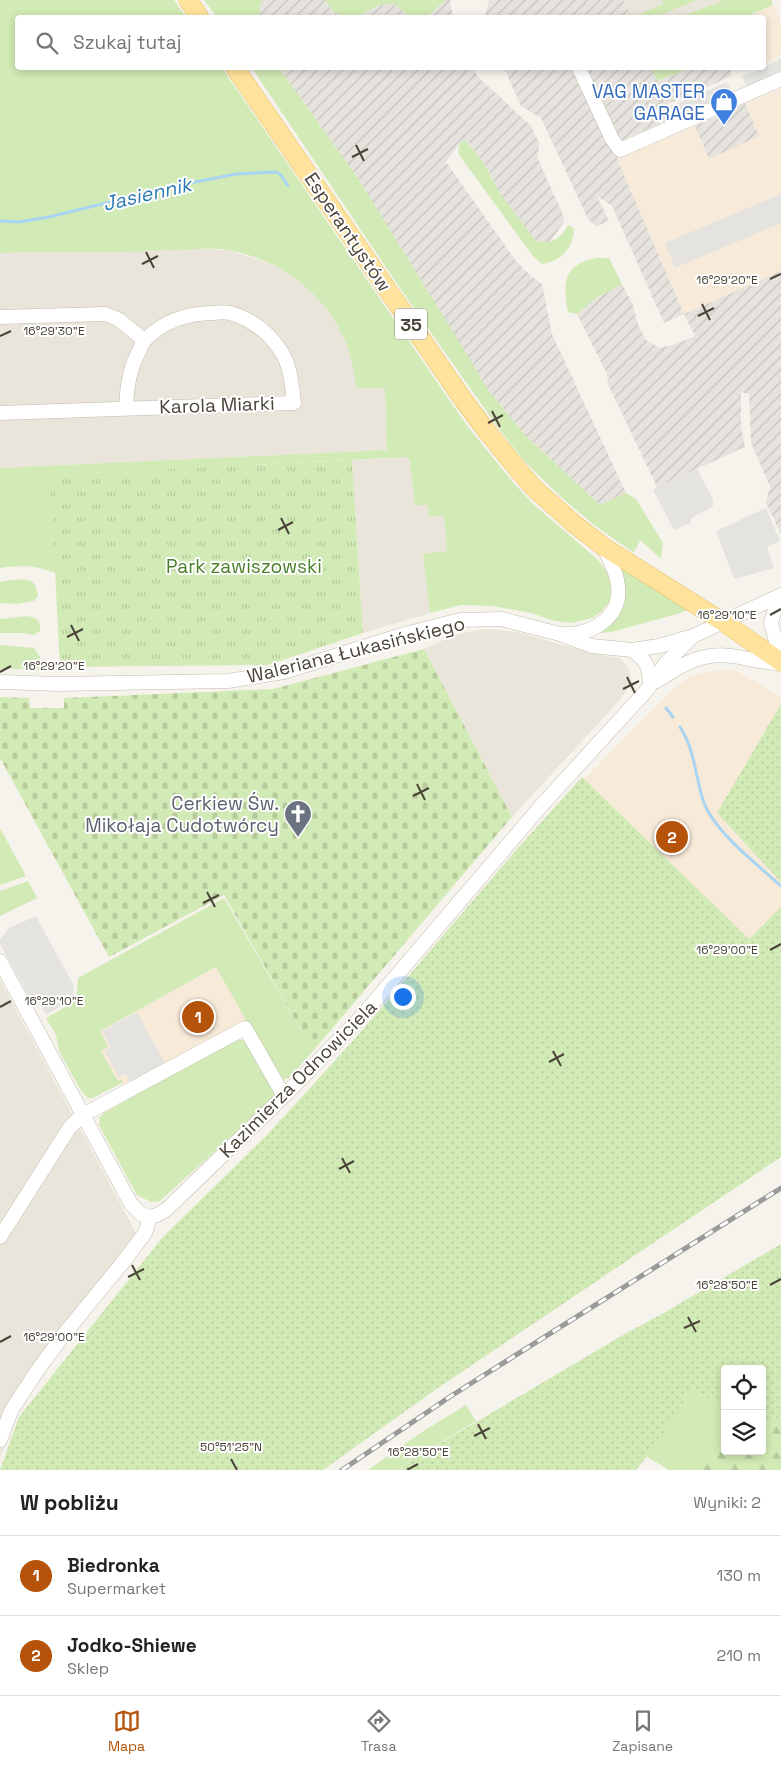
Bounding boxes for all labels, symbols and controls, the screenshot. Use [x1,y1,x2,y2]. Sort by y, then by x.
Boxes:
search box [15,15,766,70]
icon: search [33,29,61,57]
text: Szukaj tutaj [73,30,181,55]
place label: VAG MASTER GARAGE [592,79,705,126]
shop icon: VAG MASTER GARAGE [709,87,739,126]
street label: Esperantystów [299,168,397,296]
water label: Jasiennik [100,171,196,217]
text: 16°29'20"E [696,272,758,288]
road number: 35 [395,308,427,339]
text: 16°29'30"E [23,323,85,339]
street label: Karola Miarki [159,390,275,420]
park label: Park zawiszowski [166,554,322,579]
text: 16°29'10"E [697,607,757,623]
street label: Waleriana Łukasińskiego [244,611,468,689]
text: 16°29'20"E [23,658,85,674]
place label: Cerkiew Św. Mikołaja Cudotwórcy [85,791,279,838]
church icon: Cerkiew Św. Mikołaja Cudotwórcy [283,799,313,838]
pin: 2 [656,818,688,856]
text: 16°29'00"E [696,942,758,958]
your location [390,984,416,1010]
text: 16°29'10"E [24,993,84,1009]
street label: Kazimierza Odnowiciela [214,995,382,1163]
pin: 1 [182,998,214,1036]
text: 16°28'50"E [696,1277,758,1293]
text: 16°29'00"E [23,1329,85,1345]
map controls [721,1365,766,1455]
button: locate [721,1365,766,1410]
button: layers [721,1410,766,1455]
text: 50°51'25"N [200,1439,262,1455]
text: 16°28'50"E [387,1444,449,1460]
text: W pobliżu [20,1489,119,1516]
text: Wyniki: 2 [693,1492,761,1513]
text: Biedronka [67,1553,160,1578]
text: 1 [32,1565,40,1586]
text: 130 m [717,1565,761,1586]
text: Supermarket [67,1578,166,1599]
text: Jodko-Shiewe [67,1633,197,1658]
text: 2 [31,1645,41,1666]
text: 210 m [717,1645,761,1666]
text: Sklep [67,1658,109,1679]
tab: Mapa [108,1707,145,1755]
tab: Trasa [361,1707,396,1755]
tab: Zapisane [612,1707,673,1755]

